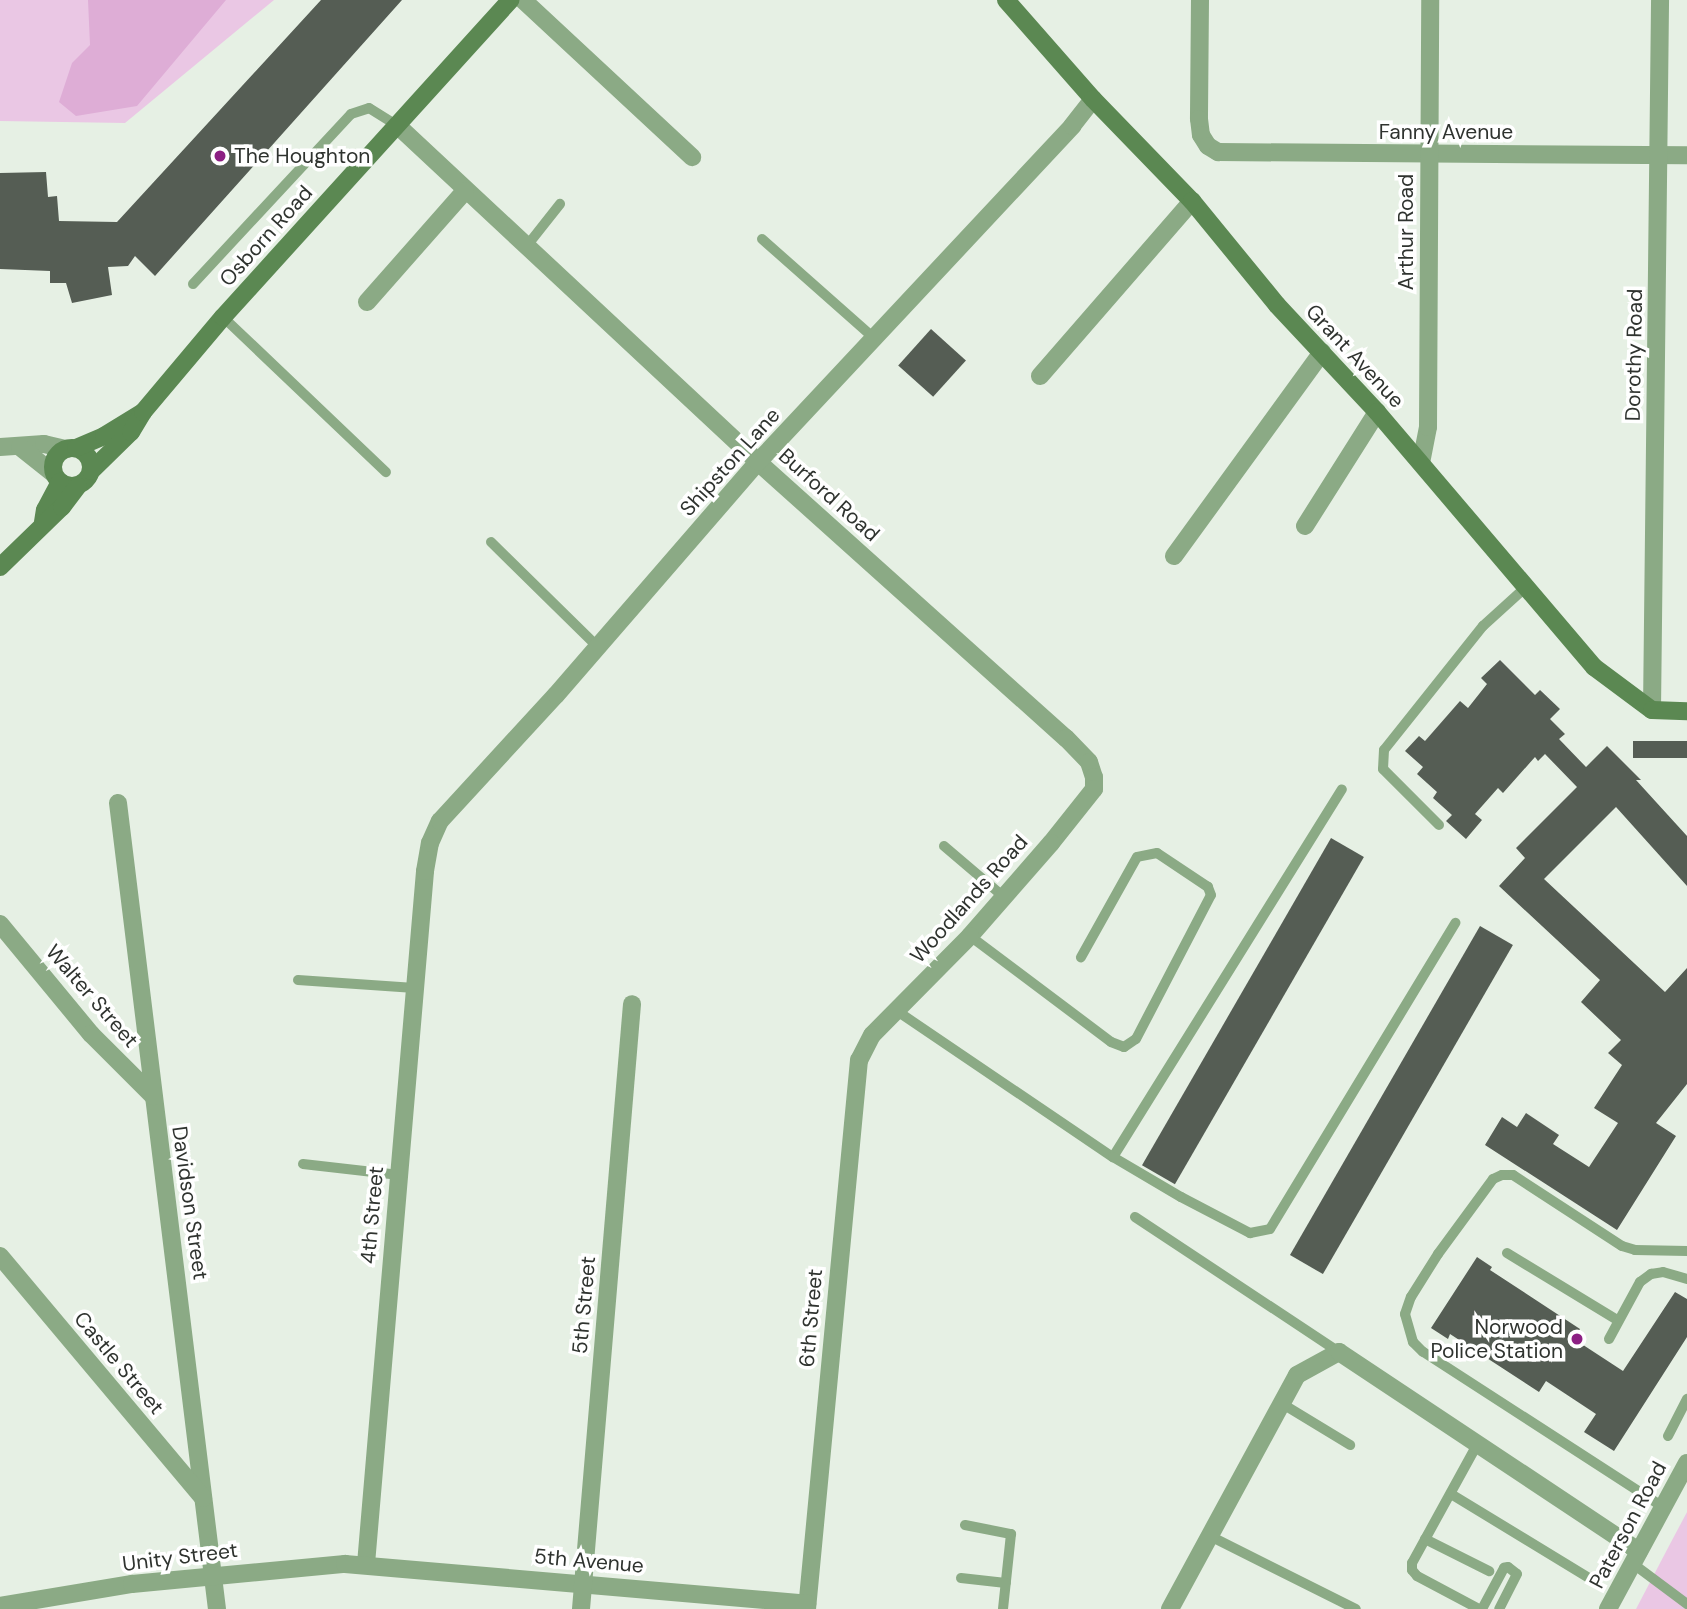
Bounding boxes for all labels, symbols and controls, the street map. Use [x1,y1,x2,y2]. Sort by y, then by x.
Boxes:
street label: Fanny Avenue [1379,119,1513,145]
place label: The Houghton [234,143,370,169]
marker: The Houghton [212,148,228,164]
street label: Arthur Road [1393,174,1419,290]
street label: Osborn Road [214,180,318,292]
street label: Dorothy Road [1620,289,1648,421]
street label: Grant Avenue [1301,299,1409,413]
street label: Shipston Lane [675,403,785,521]
street label: Burford Road [774,443,884,547]
street label: Woodlands Road [905,830,1033,968]
street label: Walter Street [40,939,144,1053]
street label: Davidson Street [167,1125,213,1281]
street label: 4th Street [355,1165,389,1265]
street label: 5th Street [567,1255,601,1355]
street label: 6th Street [794,1268,828,1368]
street label: Castle Street [69,1306,169,1420]
place label: Norwood Police Station [1430,1314,1563,1364]
marker: Norwood Police Station [1569,1331,1585,1347]
street label: Paterson Road [1584,1457,1672,1593]
street label: Unity Street [121,1537,239,1577]
street label: 5th Avenue [533,1544,645,1578]

